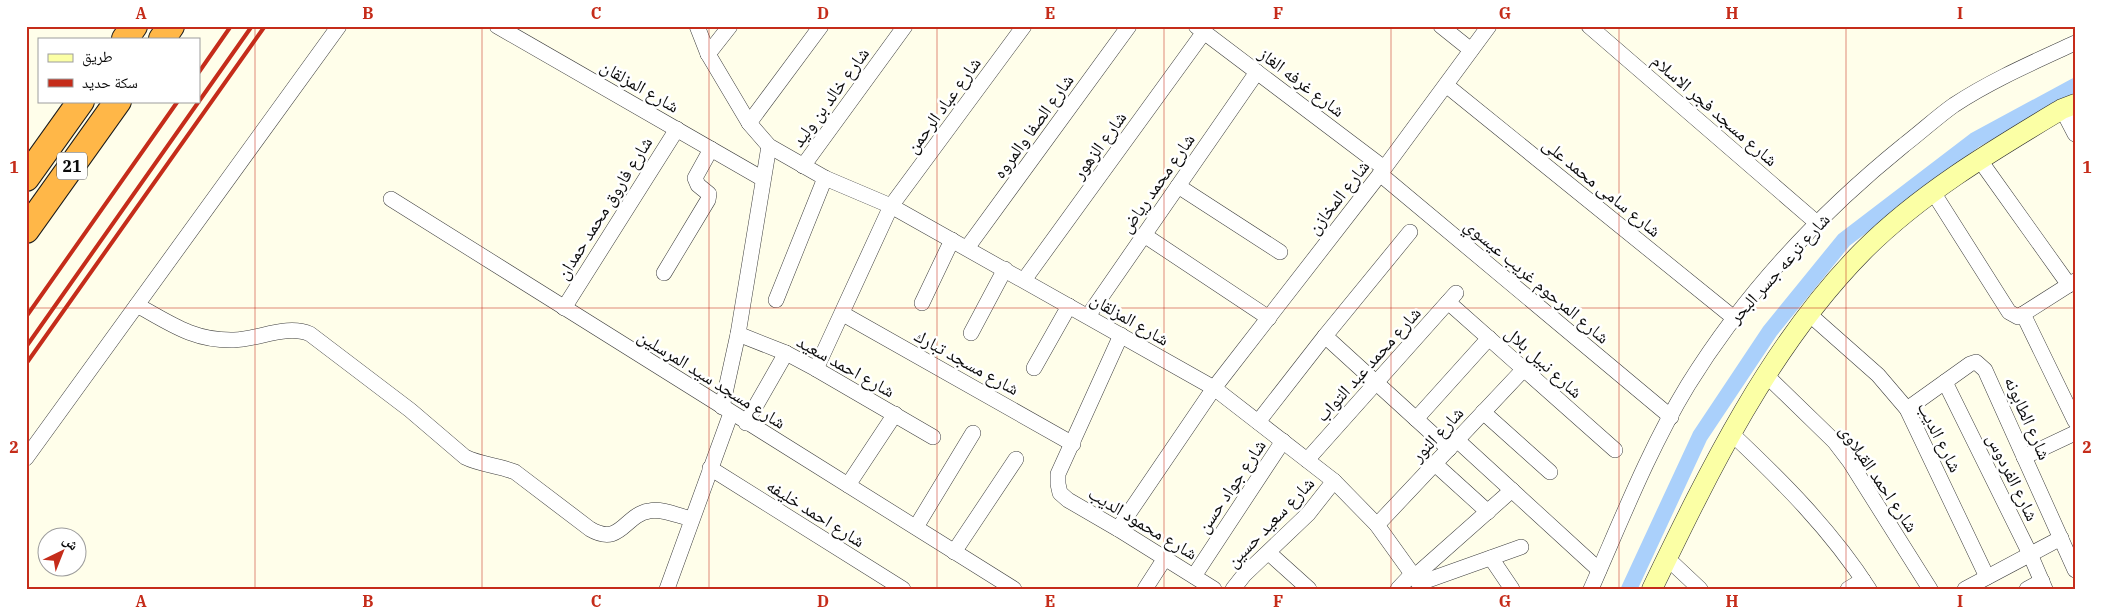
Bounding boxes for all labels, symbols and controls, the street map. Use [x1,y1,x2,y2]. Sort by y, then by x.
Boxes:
text: A [135,3,147,23]
text: B [362,3,374,23]
text: C [591,3,601,23]
text: D [817,3,829,23]
text: E [1045,3,1055,23]
text: F [1273,3,1283,23]
text: G [1499,3,1511,23]
text: H [1726,3,1739,23]
text: I [1957,3,1963,23]
legend [38,38,200,102]
street label: شارع غرفه الغاز [1254,42,1350,122]
street label: شارع خالد بن وليد [786,43,874,151]
text: طريق [82,47,113,67]
street label: شارع مسجد فجر الاسلام [1647,49,1783,172]
street label: شارع عباد الرحمن [900,52,986,158]
street label: شارع المزلقان [597,54,683,118]
street label: شارع الصفا والمروه [987,69,1079,183]
text: سكة حديد [82,73,138,92]
street label: شارع الزهور [1066,107,1131,184]
street label: شارع محمد رياض [1114,129,1200,237]
street label: شارع فاروق محمد حمدان [551,132,657,284]
street label: شارع سامى محمد على [1538,132,1666,242]
road number: 21 [57,153,87,180]
street label: شارع المخازن [1302,155,1374,239]
text: 1 [9,157,19,177]
text: 1 [2082,157,2092,177]
street label: شارع ترعه جسر البحر [1723,208,1835,329]
street label: شارع المرحوم غريب عيسوي [1457,214,1614,351]
street label: شارع المزلقان [1087,287,1173,351]
street label: شارع محمد عبد التواب [1310,302,1426,426]
street label: شارع نبيل بلال [1500,321,1588,403]
street label: شارع مسجد سيد المرسلين [634,324,790,434]
street label: شارع مسجد تبارك [911,324,1023,400]
street label: شارع احمد سعيد [793,330,899,402]
street label: شارع الطابونه [1999,373,2057,463]
street label: شارع الديب [1913,398,1967,476]
street label: شارع النور [1405,402,1468,467]
street label: شارع احمد القبلاوى [1834,420,1924,536]
street label: شارع الفردوس [1982,429,2044,525]
street label: شارع جواد حسن [1191,435,1271,537]
text: 2 [9,437,19,457]
text: 2 [2082,437,2092,457]
street label: شارع سعيد حسين [1221,472,1319,572]
street label: شارع احمد خليفه [763,474,869,552]
street label: شارع محمود الديب [1084,481,1202,565]
north arrow [38,528,88,578]
text: ش [59,531,83,554]
text: A [135,591,147,611]
text: B [362,591,374,611]
text: C [591,591,601,611]
text: D [817,591,829,611]
text: E [1045,591,1055,611]
text: F [1273,591,1283,611]
text: G [1499,591,1511,611]
text: H [1726,591,1739,611]
text: I [1957,591,1963,611]

